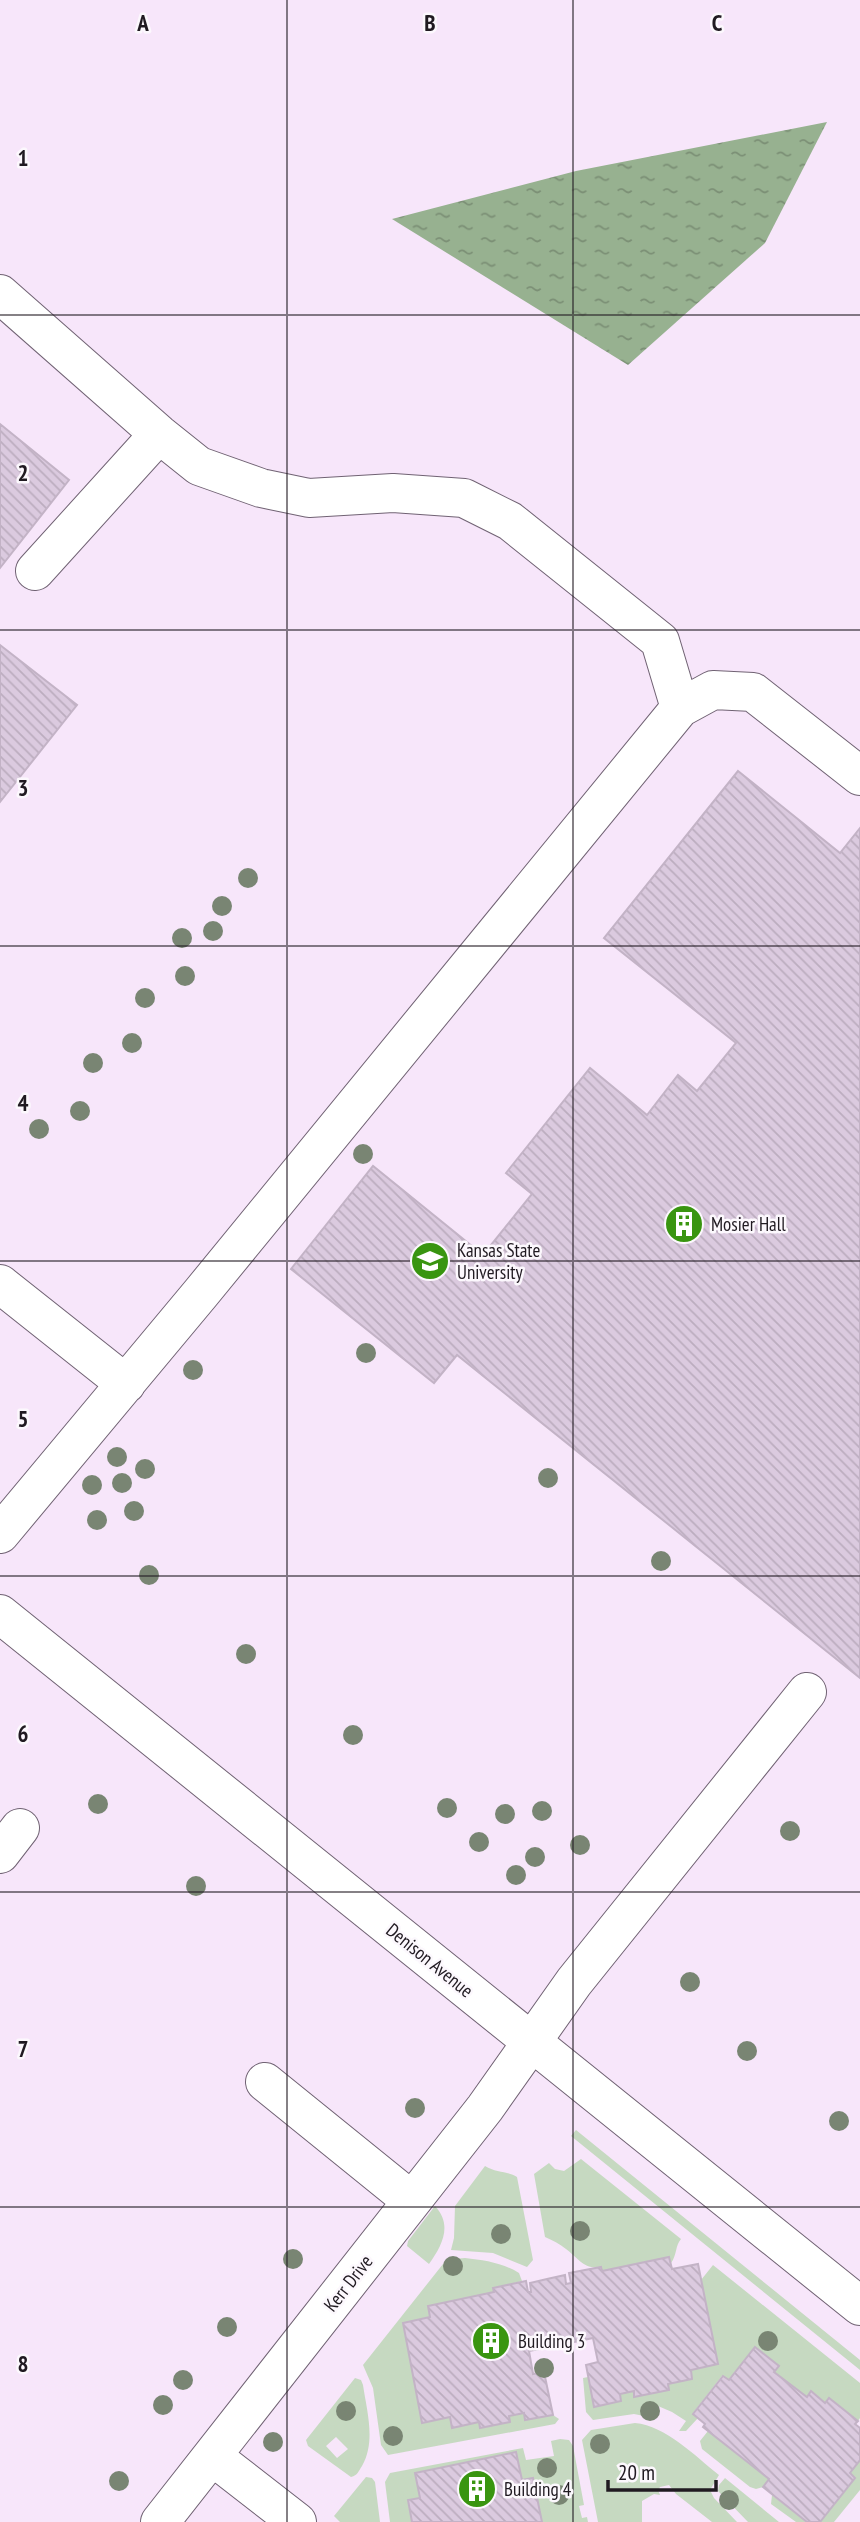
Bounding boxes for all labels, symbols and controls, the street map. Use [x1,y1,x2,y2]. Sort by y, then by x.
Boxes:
text: A [136,8,149,37]
text: B [424,8,436,37]
text: C [712,8,723,37]
text: 1 [18,143,29,172]
text: 2 [18,458,29,487]
text: 3 [18,773,29,802]
text: 4 [18,1088,29,1117]
building icon: Mosier Hall [663,1203,705,1245]
place label: Mosier Hall [711,1212,786,1236]
place label: Kansas State University [457,1238,540,1284]
school or university icon: Kansas State University [409,1240,451,1282]
text: 5 [18,1404,29,1433]
text: 6 [18,1719,29,1748]
street label: Denison Avenue [382,1918,478,2002]
text: 7 [18,2034,29,2063]
street label: Kerr Drive [318,2250,378,2316]
building icon: Building 3 [470,2320,512,2362]
place label: Building 3 [518,2329,585,2353]
text: 8 [18,2349,29,2378]
scale bar [608,2448,716,2492]
text: 20 m [618,2459,655,2486]
building icon: Building 4 [456,2468,498,2510]
place label: Building 4 [504,2477,572,2501]

